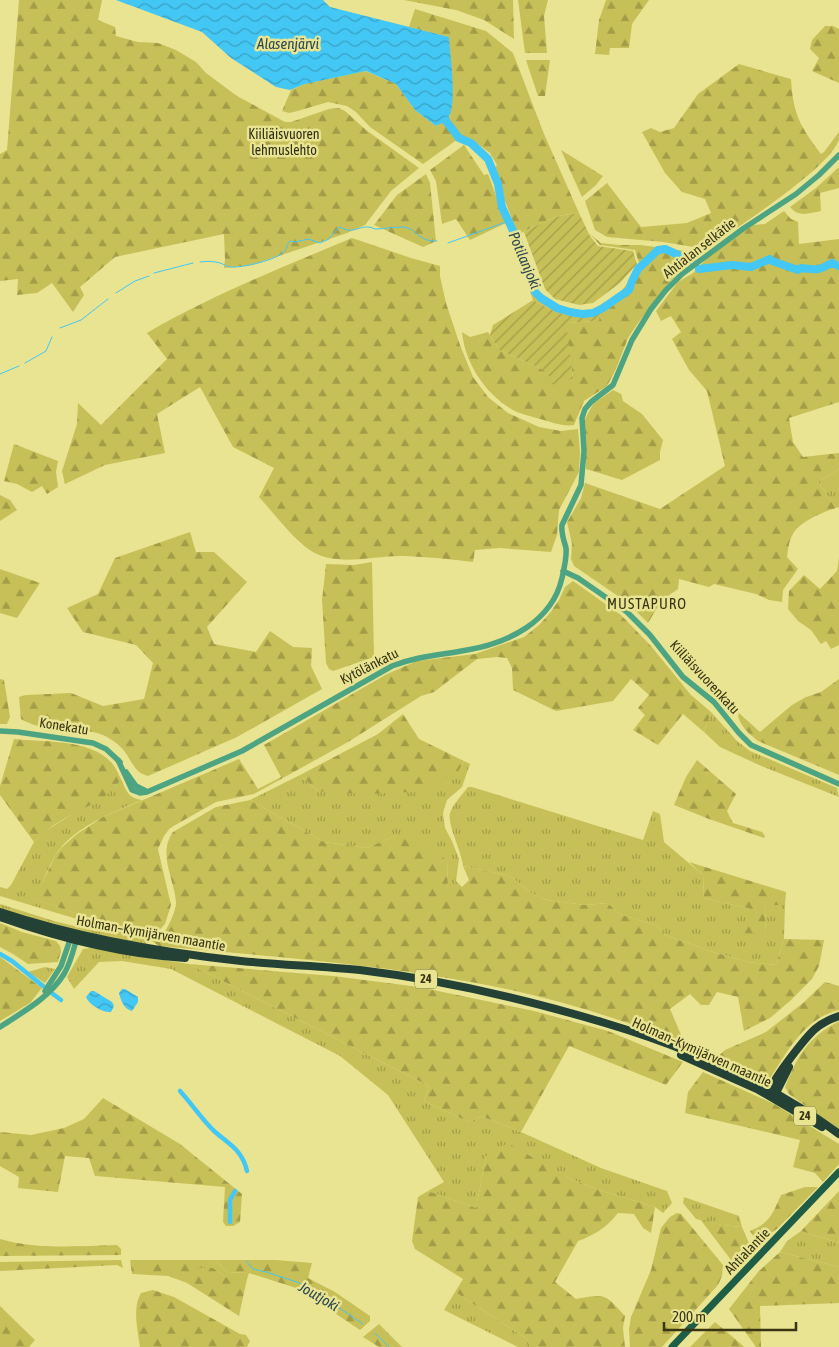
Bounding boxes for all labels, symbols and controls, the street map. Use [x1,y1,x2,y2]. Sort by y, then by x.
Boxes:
water label: Alasenjärvi [256,35,320,52]
park label: Kiiliäisvuoren lehmuslehto [248,126,320,158]
street label: Ahtialan selkätie [660,215,738,281]
water label: Potilanjoki [505,229,545,291]
district label: MUSTAPURO [607,595,687,612]
street label: Kiiliäisvuorenkatu [667,637,743,717]
street label: Kytölänkatu [337,645,401,687]
street label: Konekatu [38,714,90,738]
street label: Holman–Kymijärven maantie [75,912,227,954]
road number: 24 [415,970,437,989]
street label: Holman–Kymijärven maantie [630,1014,774,1090]
road number: 24 [794,1106,816,1126]
street label: Ahtialantie [721,1225,773,1277]
water label: Joutjoki [295,1277,343,1315]
scale bar [664,1300,796,1332]
text: 200 m [672,1308,706,1325]

